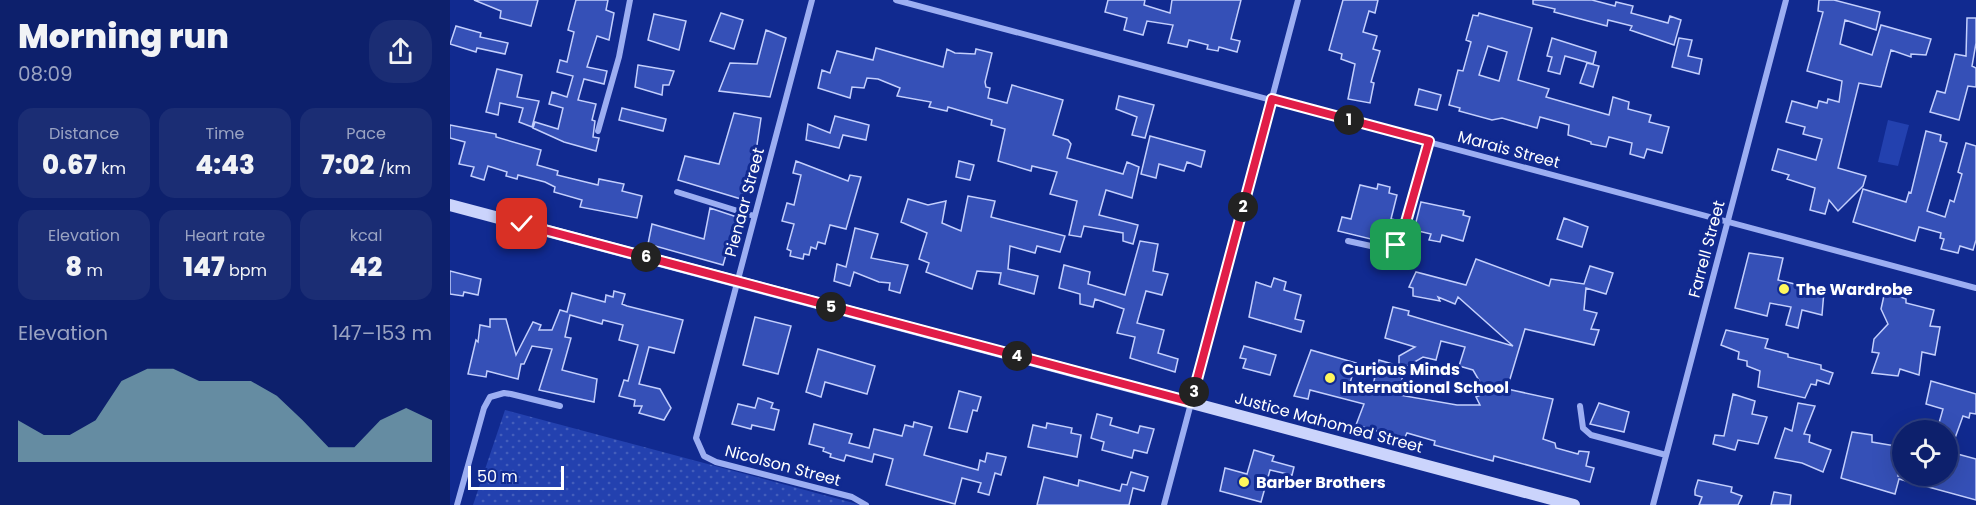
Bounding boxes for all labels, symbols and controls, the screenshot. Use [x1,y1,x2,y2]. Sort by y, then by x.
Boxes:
text: Morning run [18,13,229,60]
button: share [369,20,432,83]
text: 08:09 [18,60,73,88]
pin: 1 [1334,105,1364,135]
text: 1 [1346,108,1352,131]
text: Distance [49,122,119,145]
text: Time [206,122,245,145]
text: Pace [346,122,386,145]
street label: Marais Street [1455,125,1563,174]
street label: Pienaar Street [719,145,770,259]
text: 0.67 [42,147,97,183]
text: 4:43 [195,147,255,183]
text: 7:02 [321,147,374,183]
text: km [97,157,126,180]
text: /km [374,157,411,180]
pin: 2 [1228,192,1258,222]
text: 2 [1238,195,1248,218]
pin [496,198,547,249]
street label: Farrell Street [1682,198,1731,300]
icon: check [505,207,538,240]
pin [1370,219,1421,270]
text: Elevation [48,224,120,247]
text: Heart rate [185,224,265,247]
text: kcal [350,224,382,247]
icon: arrive [1379,228,1412,261]
pin: 6 [631,242,661,272]
text: 6 [641,245,651,268]
text: 8 [65,249,82,285]
text: 147 [183,249,225,285]
text: 42 [350,249,382,285]
text: m [82,259,103,282]
text: bpm [225,259,267,282]
place label: The Wardrobe [1796,278,1913,301]
marker: The Wardrobe [1777,282,1791,296]
pin: 5 [816,292,846,322]
text: 5 [826,295,836,318]
text: Elevation [18,319,108,347]
text: 147–153 m [332,319,432,347]
pin: 4 [1002,341,1032,371]
text: 4 [1012,344,1022,367]
place label: Curious Minds International School [1342,358,1509,399]
marker: Curious Minds International School [1323,371,1337,385]
pin: 3 [1179,377,1209,407]
text: 3 [1189,380,1199,403]
street label: Justice Mahomed Street [1232,386,1426,459]
map controls [1892,420,1958,486]
button: locate [1892,420,1958,486]
street label: Nicolson Street [722,439,843,492]
scale bar [468,463,564,490]
text: 50 m [477,465,518,488]
place label: Barber Brothers [1256,471,1386,494]
marker: Barber Brothers [1237,475,1251,489]

